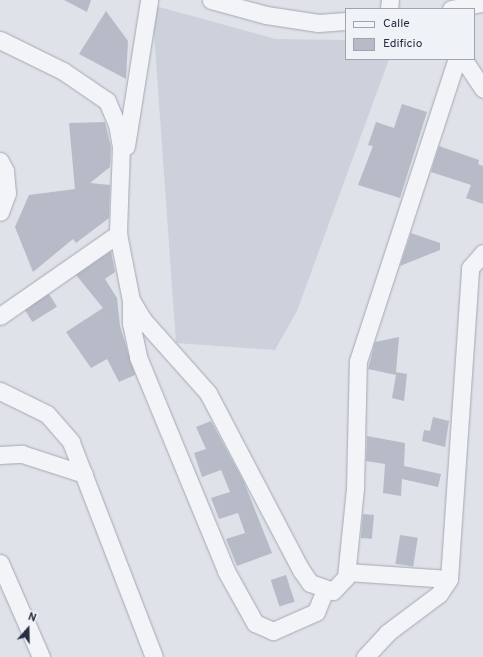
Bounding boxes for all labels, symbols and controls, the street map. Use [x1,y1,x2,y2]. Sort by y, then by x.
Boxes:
legend [345,8,475,60]
text: Calle [383,16,410,32]
text: Edificio [383,36,422,52]
north arrow [8,609,48,649]
text: N [26,610,38,626]

